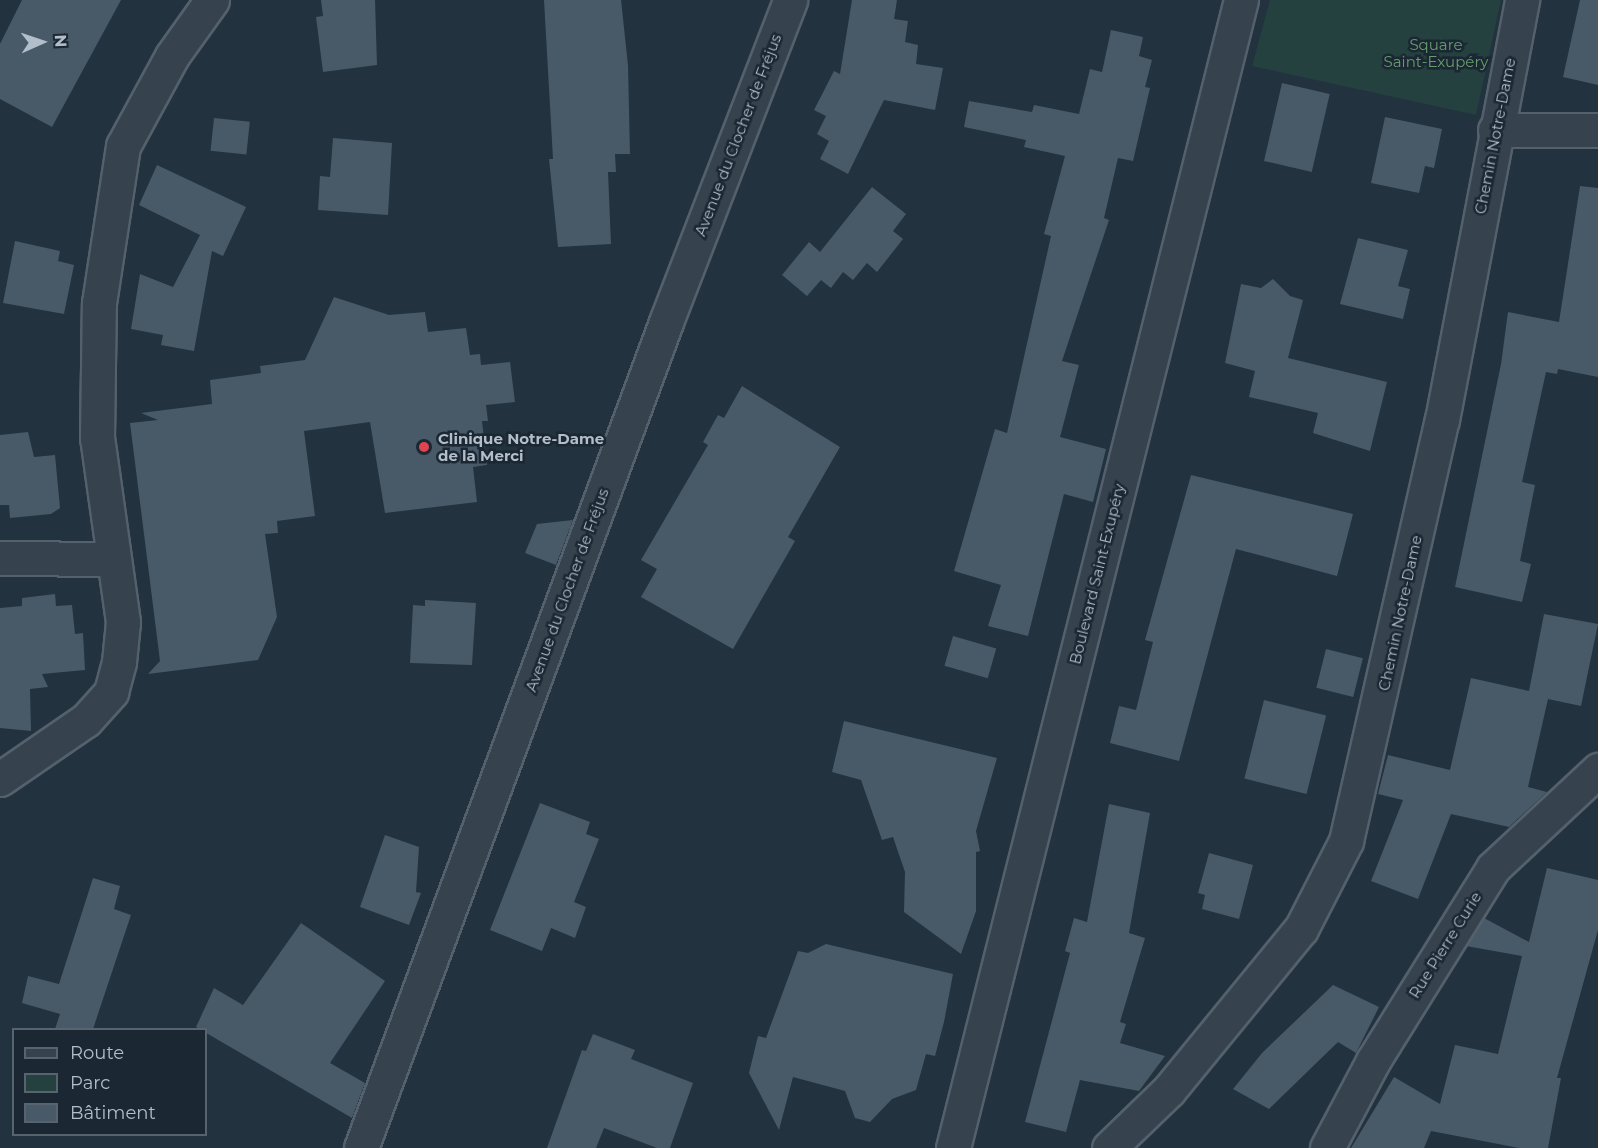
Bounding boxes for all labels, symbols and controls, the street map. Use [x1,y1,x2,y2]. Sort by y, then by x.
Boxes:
north arrow [12,12,72,72]
street label: Avenue du Clocher de Fréjus [691,31,785,239]
text: N [51,34,70,48]
park label: Square Saint-Exupéry [1384,35,1488,70]
street label: Chemin Notre-Dame [1471,56,1519,216]
place label: Clinique Notre-Dame de la Merci [438,429,604,464]
marker: Clinique Notre-Dame de la Merci [415,438,433,456]
street label: Boulevard Saint-Exupéry [1066,482,1128,666]
street label: Avenue du Clocher de Fréjus [522,486,612,694]
street label: Chemin Notre-Dame [1375,534,1425,692]
street label: Rue Pierre Curie [1405,889,1485,1001]
legend [12,1028,207,1136]
text: Route [70,1042,124,1064]
text: Parc [70,1072,110,1094]
text: Bâtiment [70,1102,156,1124]

